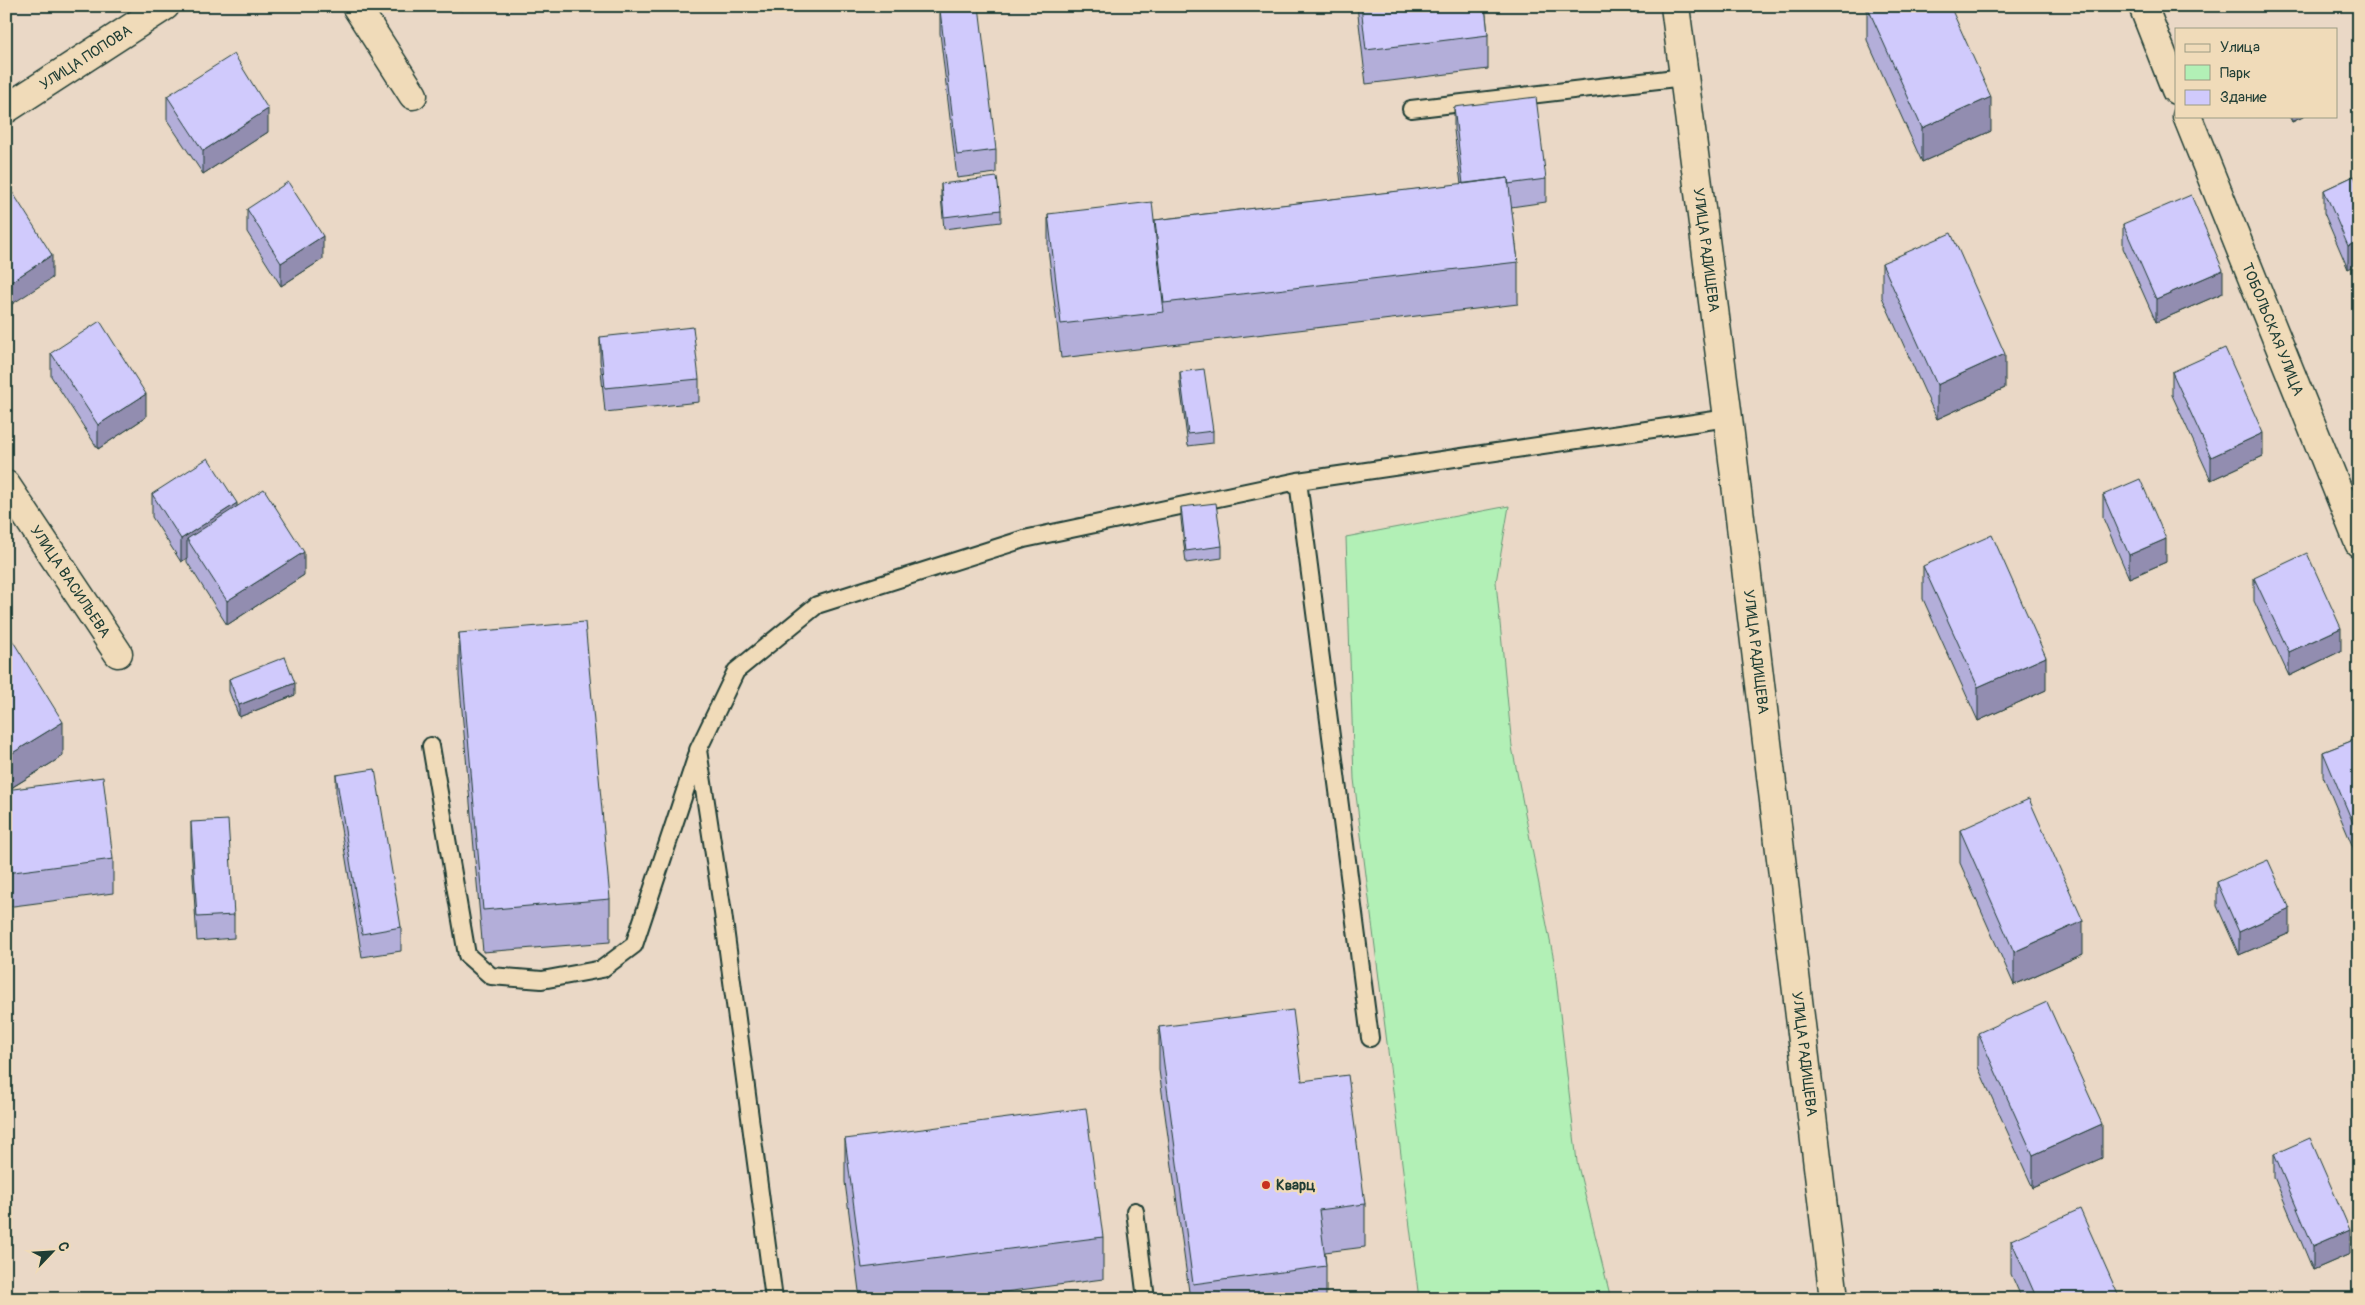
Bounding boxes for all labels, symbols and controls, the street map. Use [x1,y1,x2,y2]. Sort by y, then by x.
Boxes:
street label: УЛИЦА ПОПОВА [36,20,136,94]
legend [2175,28,2338,118]
text: Улица [2220,38,2260,57]
text: Парк [2220,64,2251,83]
text: Здание [2220,88,2267,107]
street label: УЛИЦА РАДИЩЕВА [1689,187,1724,314]
street label: ТОБОЛЬСКАЯ УЛИЦА [2238,260,2308,399]
street label: УЛИЦА ВАСИЛЬЕВА [26,522,115,642]
street label: УЛИЦА РАДИЩЕВА [1739,589,1773,716]
street label: УЛИЦА РАДИЩЕВА [1788,991,1821,1118]
place label: Кварц [1276,1176,1316,1195]
marker: Кварц [1260,1179,1272,1191]
north arrow [28,1228,78,1278]
text: С [54,1239,73,1255]

